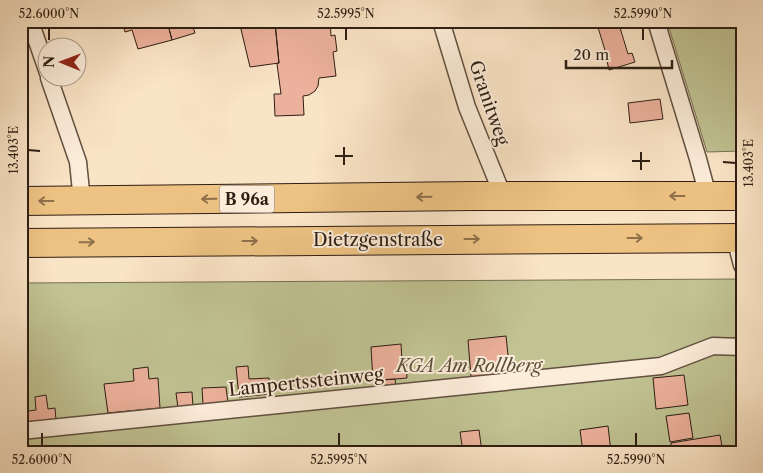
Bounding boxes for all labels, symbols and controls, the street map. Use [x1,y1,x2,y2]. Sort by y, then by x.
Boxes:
text: 52.6000°N [19,6,79,21]
text: 52.5995°N [317,6,375,21]
text: 52.5990°N [614,6,672,21]
north arrow [38,38,88,88]
scale bar [566,38,672,70]
text: 20 m [573,45,609,64]
text: N [40,56,58,68]
street label: Granitweg [464,58,514,149]
text: 13.403°E [6,126,21,174]
text: 13.403°E [741,139,756,187]
road number: B 96a [220,185,274,212]
one-way arrow [670,191,686,201]
one-way arrow [416,192,432,202]
one-way arrow [201,194,217,204]
one-way arrow [38,196,54,206]
street label: Dietzgenstraße [313,229,443,251]
one-way arrow [626,233,642,243]
one-way arrow [464,234,480,244]
one-way arrow [242,236,258,246]
one-way arrow [79,237,95,247]
park label: KGA Am Rollberg [394,355,544,377]
street label: Lampertssteinweg [228,363,385,401]
text: 52.6000°N [12,452,72,467]
text: 52.5995°N [310,452,368,467]
text: 52.5990°N [607,452,665,467]

